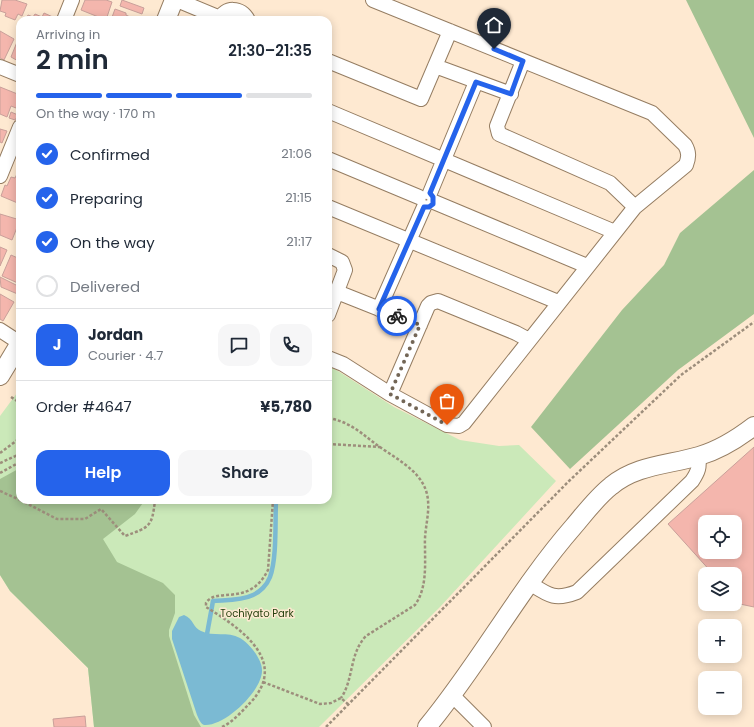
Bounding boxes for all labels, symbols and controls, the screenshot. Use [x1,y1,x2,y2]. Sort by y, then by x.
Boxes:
pin [477,8,511,49]
icon: home [483,14,505,36]
text: Arriving in [36,25,100,44]
text: 21:30–21:35 [228,40,312,61]
text: 2 min [36,42,109,78]
text: On the way · 170 m [36,104,155,123]
icon: check [36,143,58,165]
text: Confirmed [70,144,150,165]
text: 21:06 [281,144,312,163]
icon: check [36,187,58,209]
text: Preparing [70,188,143,209]
text: 21:15 [285,188,312,207]
icon: check [36,231,58,253]
text: On the way [70,232,155,253]
text: 21:17 [286,232,312,251]
text: Delivered [70,276,140,297]
courier [377,296,417,336]
icon: bike [386,305,408,327]
text: Jordan [88,324,143,345]
button: chat [218,324,260,366]
button: phone [270,324,312,366]
text: J [53,334,61,355]
text: Courier · 4.7 [88,346,163,365]
pin [430,384,464,425]
icon: bag [436,390,458,412]
text: Order #4647 [36,396,132,417]
text: ¥5,780 [260,396,312,417]
button: Help [36,450,170,496]
button: Share [178,450,312,496]
map controls [698,515,742,715]
button: locate [698,515,742,559]
button: layers [698,567,742,611]
park label: Tochiyato Park [220,606,294,621]
button: + [698,619,742,663]
button: − [698,671,742,715]

